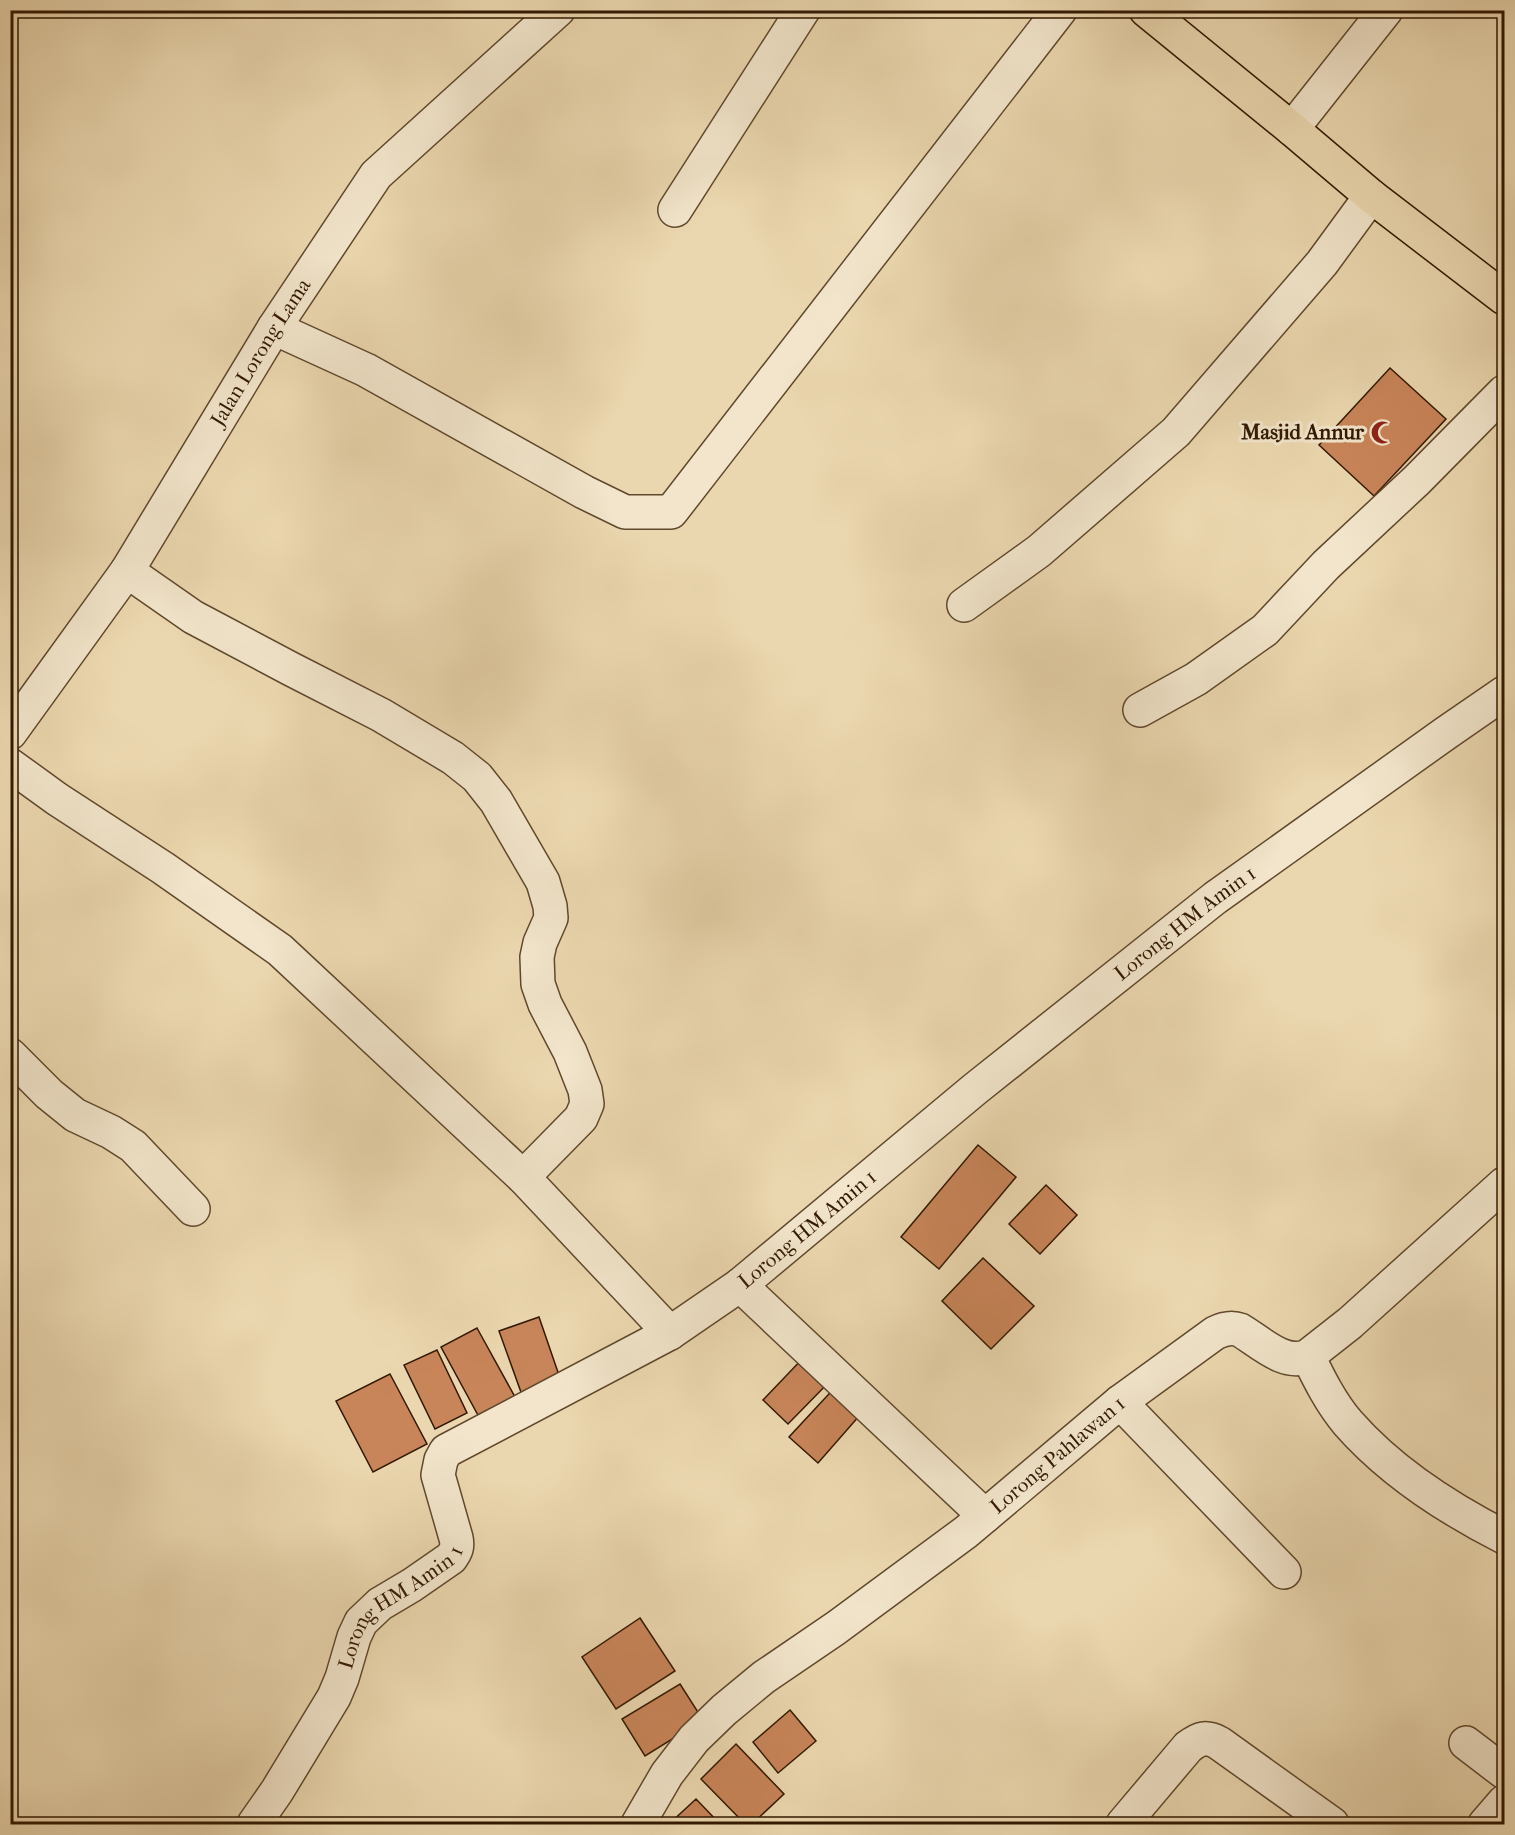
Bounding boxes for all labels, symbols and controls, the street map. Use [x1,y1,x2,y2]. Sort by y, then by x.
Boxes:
street label: Jalan Lorong Lama [204,274,316,432]
mosque icon: Masjid Annur [1369,419,1395,445]
place label: Masjid Annur [1240,420,1365,444]
street label: Lorong HM Amin 1 [1109,861,1260,985]
street label: Lorong HM Amin 1 [733,1165,881,1293]
street label: Lorong Pahlawan 1 [985,1391,1130,1518]
street label: Lorong HM Amin 1 [333,1542,468,1672]

